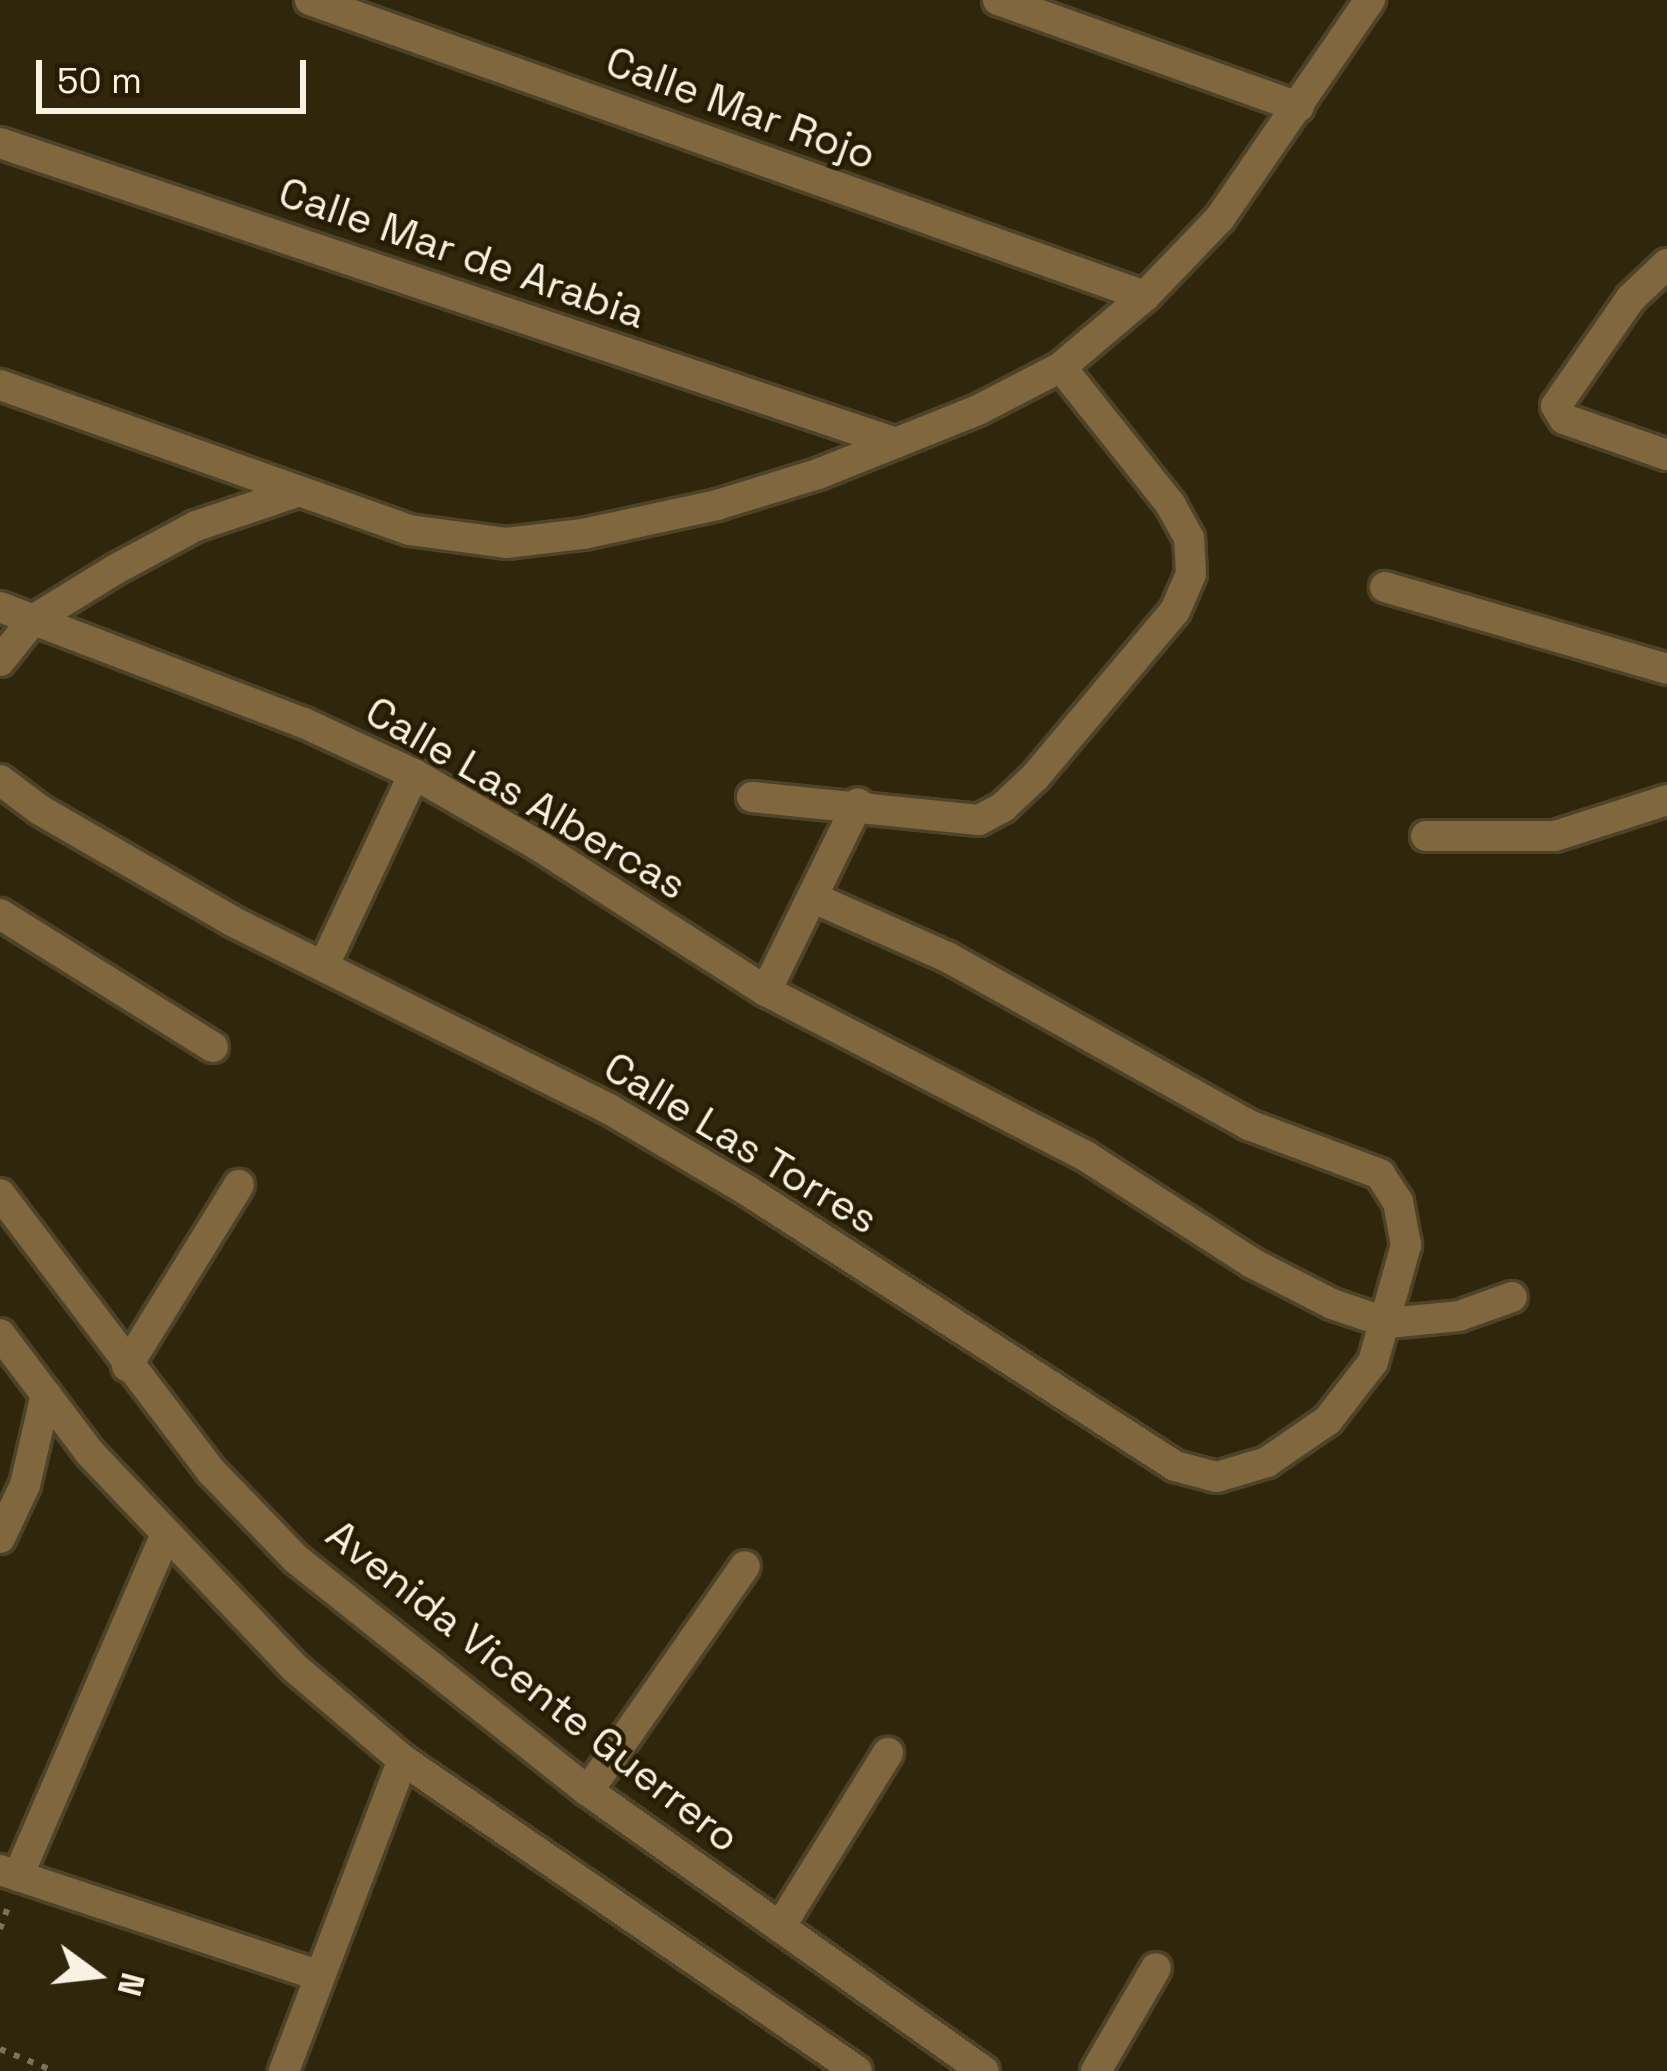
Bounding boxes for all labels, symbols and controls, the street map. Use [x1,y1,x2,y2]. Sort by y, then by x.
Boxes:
scale bar [42,36,312,110]
street label: Calle Mar Rojo [599,36,883,180]
text: 50 m [57,58,142,104]
street label: Calle Mar de Arabia [272,167,652,339]
street label: Calle Las Albercas [357,686,695,910]
street label: Calle Las Torres [595,1041,887,1245]
street label: Avenida Vicente Guerrero [316,1509,750,1863]
north arrow [36,1915,156,2035]
text: N [108,1968,154,2000]

